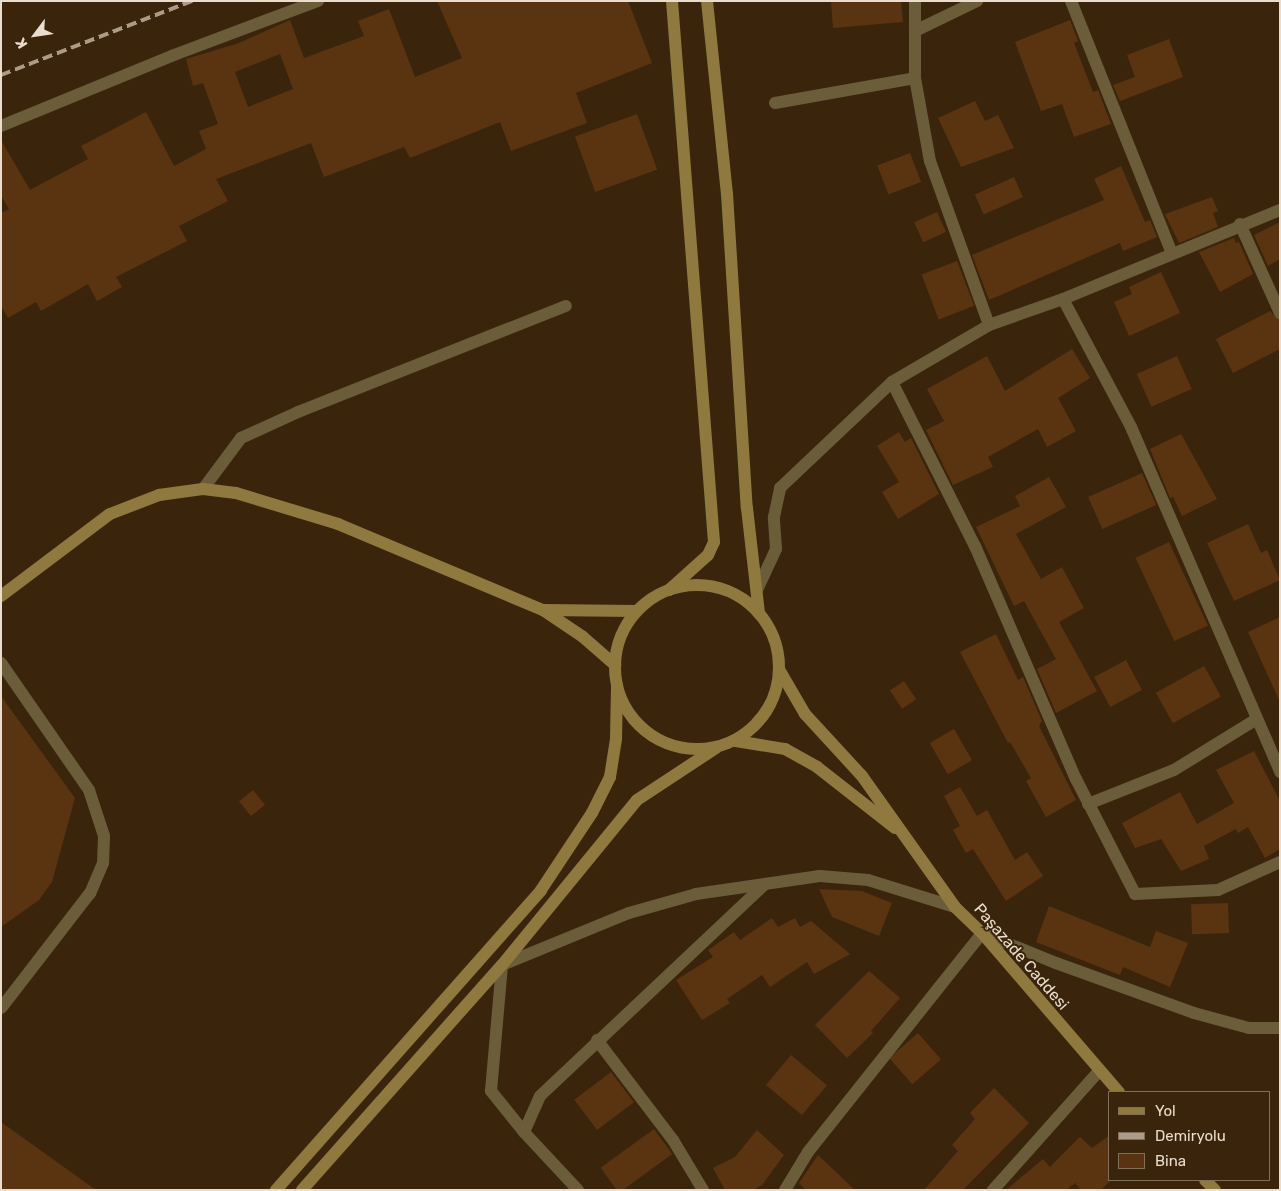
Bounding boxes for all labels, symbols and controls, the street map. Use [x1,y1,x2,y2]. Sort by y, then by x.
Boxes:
north arrow [10,10,60,60]
text: K [12,35,31,51]
street label: Paşazade Caddesi [970,900,1072,1014]
legend [1108,1091,1271,1181]
text: Yol [1155,1102,1176,1120]
text: Demiryolu [1155,1127,1226,1145]
text: Bina [1155,1152,1186,1170]

